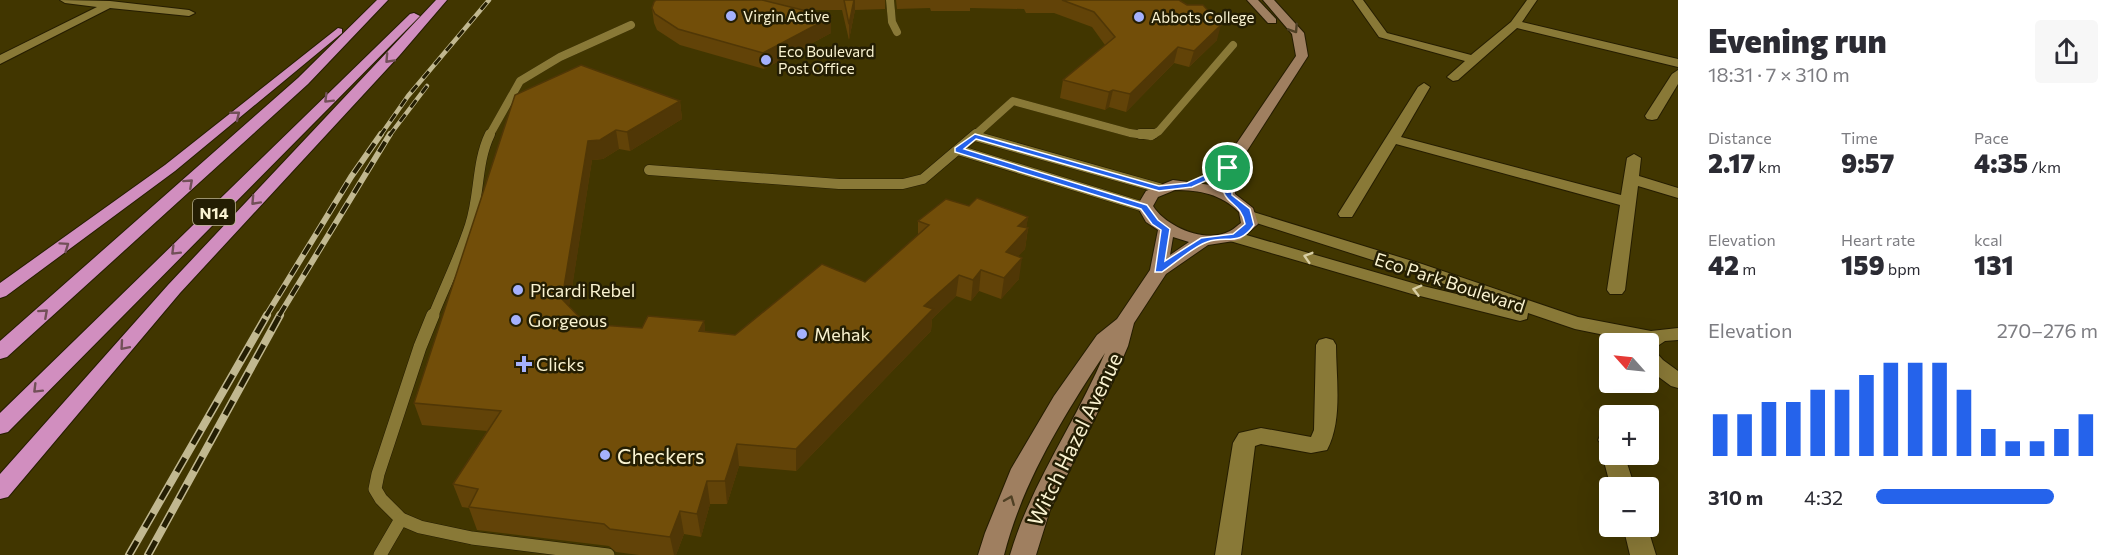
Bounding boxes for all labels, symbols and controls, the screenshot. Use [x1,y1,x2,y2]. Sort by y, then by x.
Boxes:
place label: Virgin Active [743,7,829,25]
place label: Abbots College [1151,8,1255,26]
marker: Virgin Active [724,9,738,23]
marker: Abbots College [1132,10,1146,24]
text: Evening run [1708,19,1887,60]
button: share [2035,20,2098,83]
one-way arrow [1287,23,1298,34]
place label: Eco Boulevard Post Office [778,42,875,77]
one-way arrow [385,53,396,63]
marker: Eco Boulevard Post Office [759,53,773,67]
text: 18:31 · 7 × 310 m [1708,62,1850,86]
one-way arrow [324,91,335,102]
one-way arrow [229,111,240,122]
text: Distance [1708,128,1772,147]
text: Time [1841,128,1878,147]
text: Pace [1974,128,2009,147]
pin [1202,142,1253,193]
text: 2.17 [1708,147,1755,178]
text: 9:57 [1841,147,1894,178]
text: 4:35 [1974,147,2028,178]
icon: arrive [1211,151,1244,184]
text: km [1755,157,1781,176]
text: /km [2028,157,2061,176]
one-way arrow [182,179,193,190]
one-way arrow [251,194,262,205]
road number: N14 [193,199,235,225]
text: Elevation [1708,230,1776,249]
text: Heart rate [1841,230,1915,249]
text: kcal [1974,230,2003,249]
one-way arrow [58,242,69,253]
one-way arrow [171,243,182,254]
street label: Eco Park Boulevard [1372,247,1528,317]
text: 42 [1708,249,1739,280]
text: 159 [1841,249,1885,280]
text: 131 [1974,249,2014,280]
one-way arrow [1303,252,1314,264]
text: m [1739,259,1756,278]
text: bpm [1885,259,1921,278]
place label: Picardi Rebel [530,279,635,301]
marker: Picardi Rebel [511,283,525,297]
one-way arrow [1412,284,1422,297]
one-way arrow [37,309,48,320]
place label: Gorgeous [528,309,607,331]
marker: Gorgeous [509,313,523,327]
text: Elevation [1708,318,1793,342]
text: 270–276 m [1997,318,2098,342]
place label: Mehak [814,323,870,345]
marker: Mehak [795,327,809,341]
north arrow [1599,333,1659,393]
map controls [1599,333,1659,537]
one-way arrow [121,339,132,350]
street label: Witch Hazel Avenue [1021,348,1127,530]
place label: Clicks [536,353,584,375]
marker: Clicks [517,357,531,371]
one-way arrow [33,381,44,392]
button: + [1599,405,1659,465]
place label: Checkers [617,443,704,468]
marker: Checkers [598,448,612,462]
button: − [1599,477,1659,537]
text: 310 m [1708,485,1763,509]
text: 4:32 [1804,485,1843,509]
one-way arrow [1003,495,1015,506]

